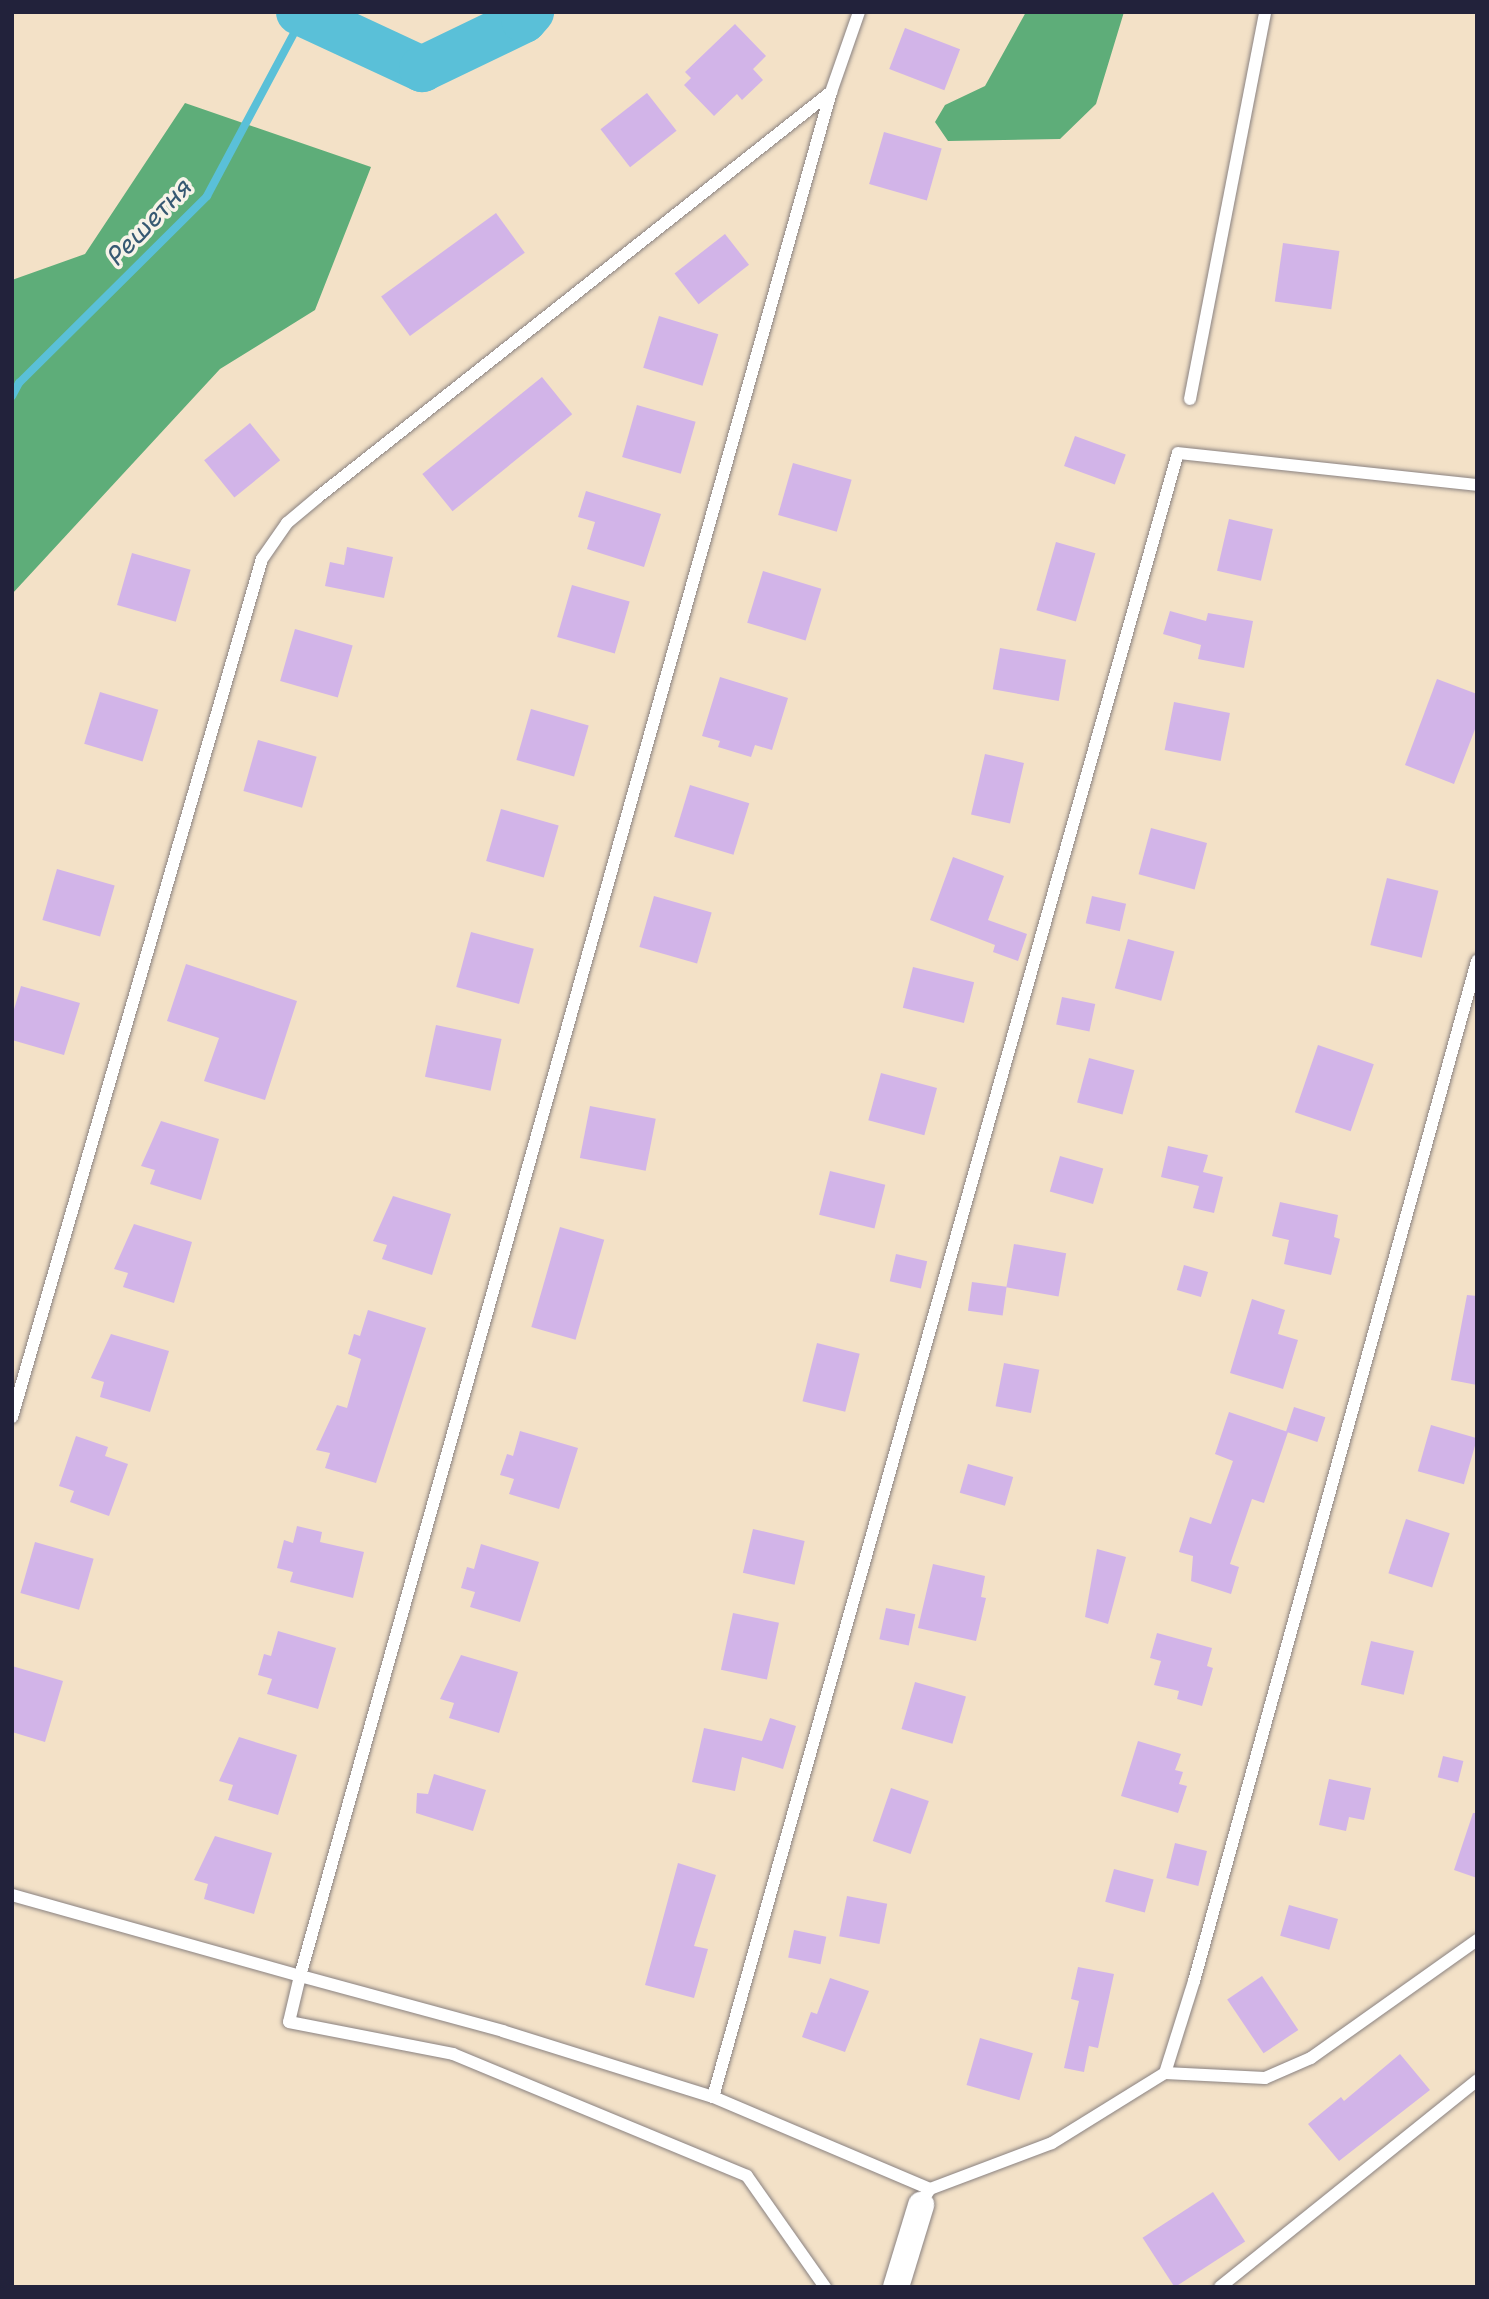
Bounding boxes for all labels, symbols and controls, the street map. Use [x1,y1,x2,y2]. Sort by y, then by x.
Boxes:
water label: Решетня [100,171,198,271]

